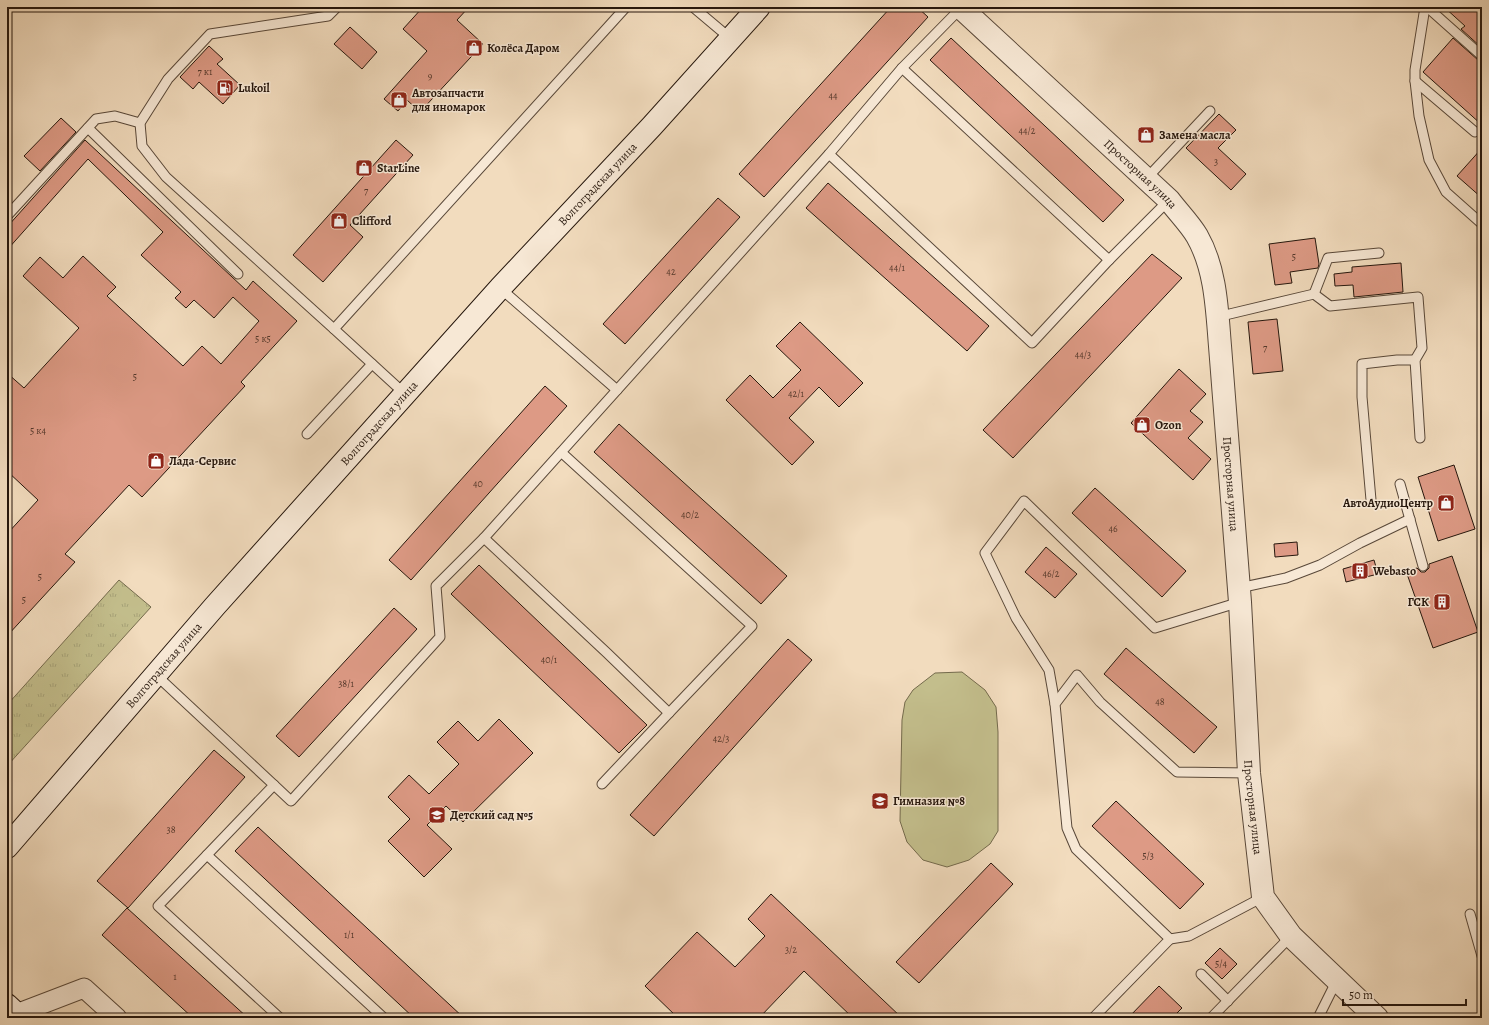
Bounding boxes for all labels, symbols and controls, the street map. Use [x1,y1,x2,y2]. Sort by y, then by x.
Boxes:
shop icon: Колёса Даром [464,38,484,58]
place label: Колёса Даром [487,40,560,56]
house number: 7 к1 [198,65,213,78]
house number: 9 [428,69,433,82]
fuel station icon: Lukoil [215,78,235,98]
place label: Lukoil [238,80,271,96]
place label: Автозапчасти для иномарок [411,85,486,115]
house number: 44 [828,89,838,102]
shop icon: Автозапчасти для иномарок [389,90,409,110]
house number: 44/2 [1018,124,1036,137]
shop icon: Замена масла [1136,125,1156,145]
place label: Замена масла [1159,127,1231,143]
street label: Просторная улица [1100,136,1181,212]
street label: Волгоградская улица [555,139,641,229]
house number: 3 [1214,155,1218,168]
shop icon: StarLine [354,158,374,178]
place label: StarLine [377,160,420,176]
house number: 7 [364,184,369,197]
shop icon: Clifford [329,211,349,231]
place label: Clifford [352,213,392,229]
house number: 5 [1292,250,1296,263]
house number: 44/1 [889,261,905,274]
house number: 42 [666,265,676,278]
house number: 5 к5 [255,332,271,345]
house number: 7 [1263,341,1268,354]
house number: 44/3 [1075,348,1091,361]
house number: 5 [133,370,137,383]
street label: Волгоградская улица [337,377,421,469]
house number: 42/1 [788,387,805,400]
shop icon: Ozon [1132,415,1152,435]
place label: Ozon [1155,417,1182,433]
house number: 5 к4 [30,424,46,437]
street label: Просторная улица [1219,436,1243,533]
shop icon: Лада-Сервис [146,451,166,471]
place label: Лада-Сервис [169,453,236,469]
house number: 40 [473,477,483,490]
shop icon: АвтоАудиоЦентр [1436,493,1456,513]
place label: АвтоАудиоЦентр [1342,495,1434,511]
house number: 40/2 [681,508,699,521]
house number: 46 [1108,522,1118,535]
building icon: Webasto [1350,561,1370,581]
place label: Webasto [1372,563,1416,579]
house number: 46/2 [1042,567,1060,580]
house number: 5 [38,570,42,583]
building icon: ГСК [1432,592,1452,612]
house number: 5 [22,593,26,606]
place label: ГСК [1408,594,1429,610]
street label: Волгоградская улица [122,619,206,712]
house number: 40/1 [541,653,558,666]
house number: 38/1 [338,677,354,690]
house number: 48 [1155,695,1165,708]
house number: 42/3 [713,732,729,745]
street label: Просторная улица [1240,759,1266,856]
school or university icon: Гимназия №8 [870,791,890,811]
place label: Гимназия №8 [893,793,965,809]
school or university icon: Детский сад №5 [427,805,447,825]
place label: Детский сад №5 [450,807,533,823]
house number: 38 [166,823,176,836]
house number: 5/3 [1142,849,1154,862]
house number: 1/1 [344,928,355,941]
house number: 3/2 [785,943,797,956]
house number: 5/4 [1215,957,1228,970]
house number: 1 [173,970,177,983]
scale bar [1343,981,1466,1007]
text: 50 m [1349,987,1373,1003]

